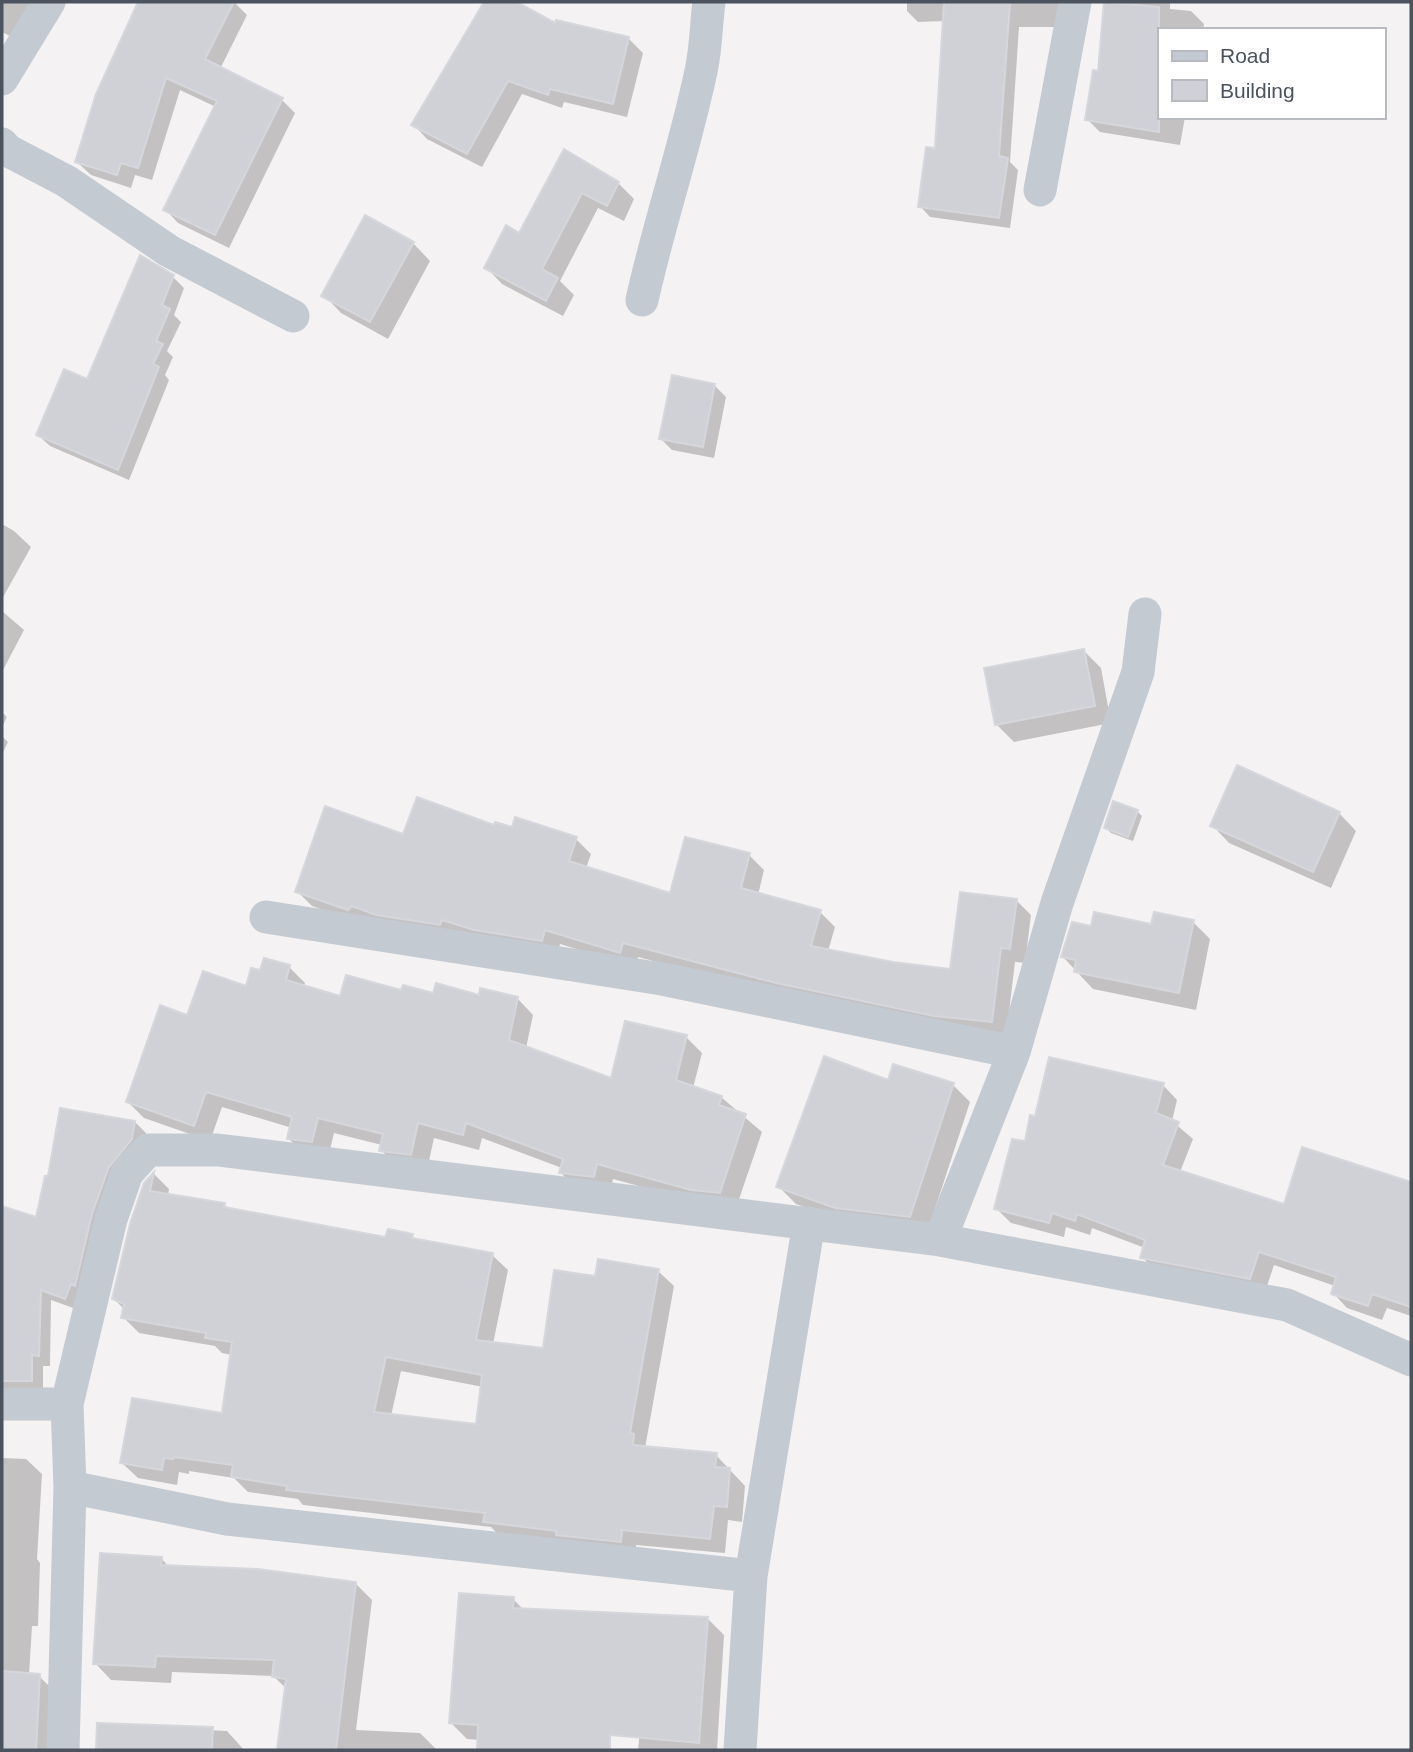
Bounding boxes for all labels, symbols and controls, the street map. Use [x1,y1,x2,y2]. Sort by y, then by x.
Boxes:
legend [1158,28,1385,119]
text: Road [1220,44,1270,67]
text: Building [1220,79,1295,102]

